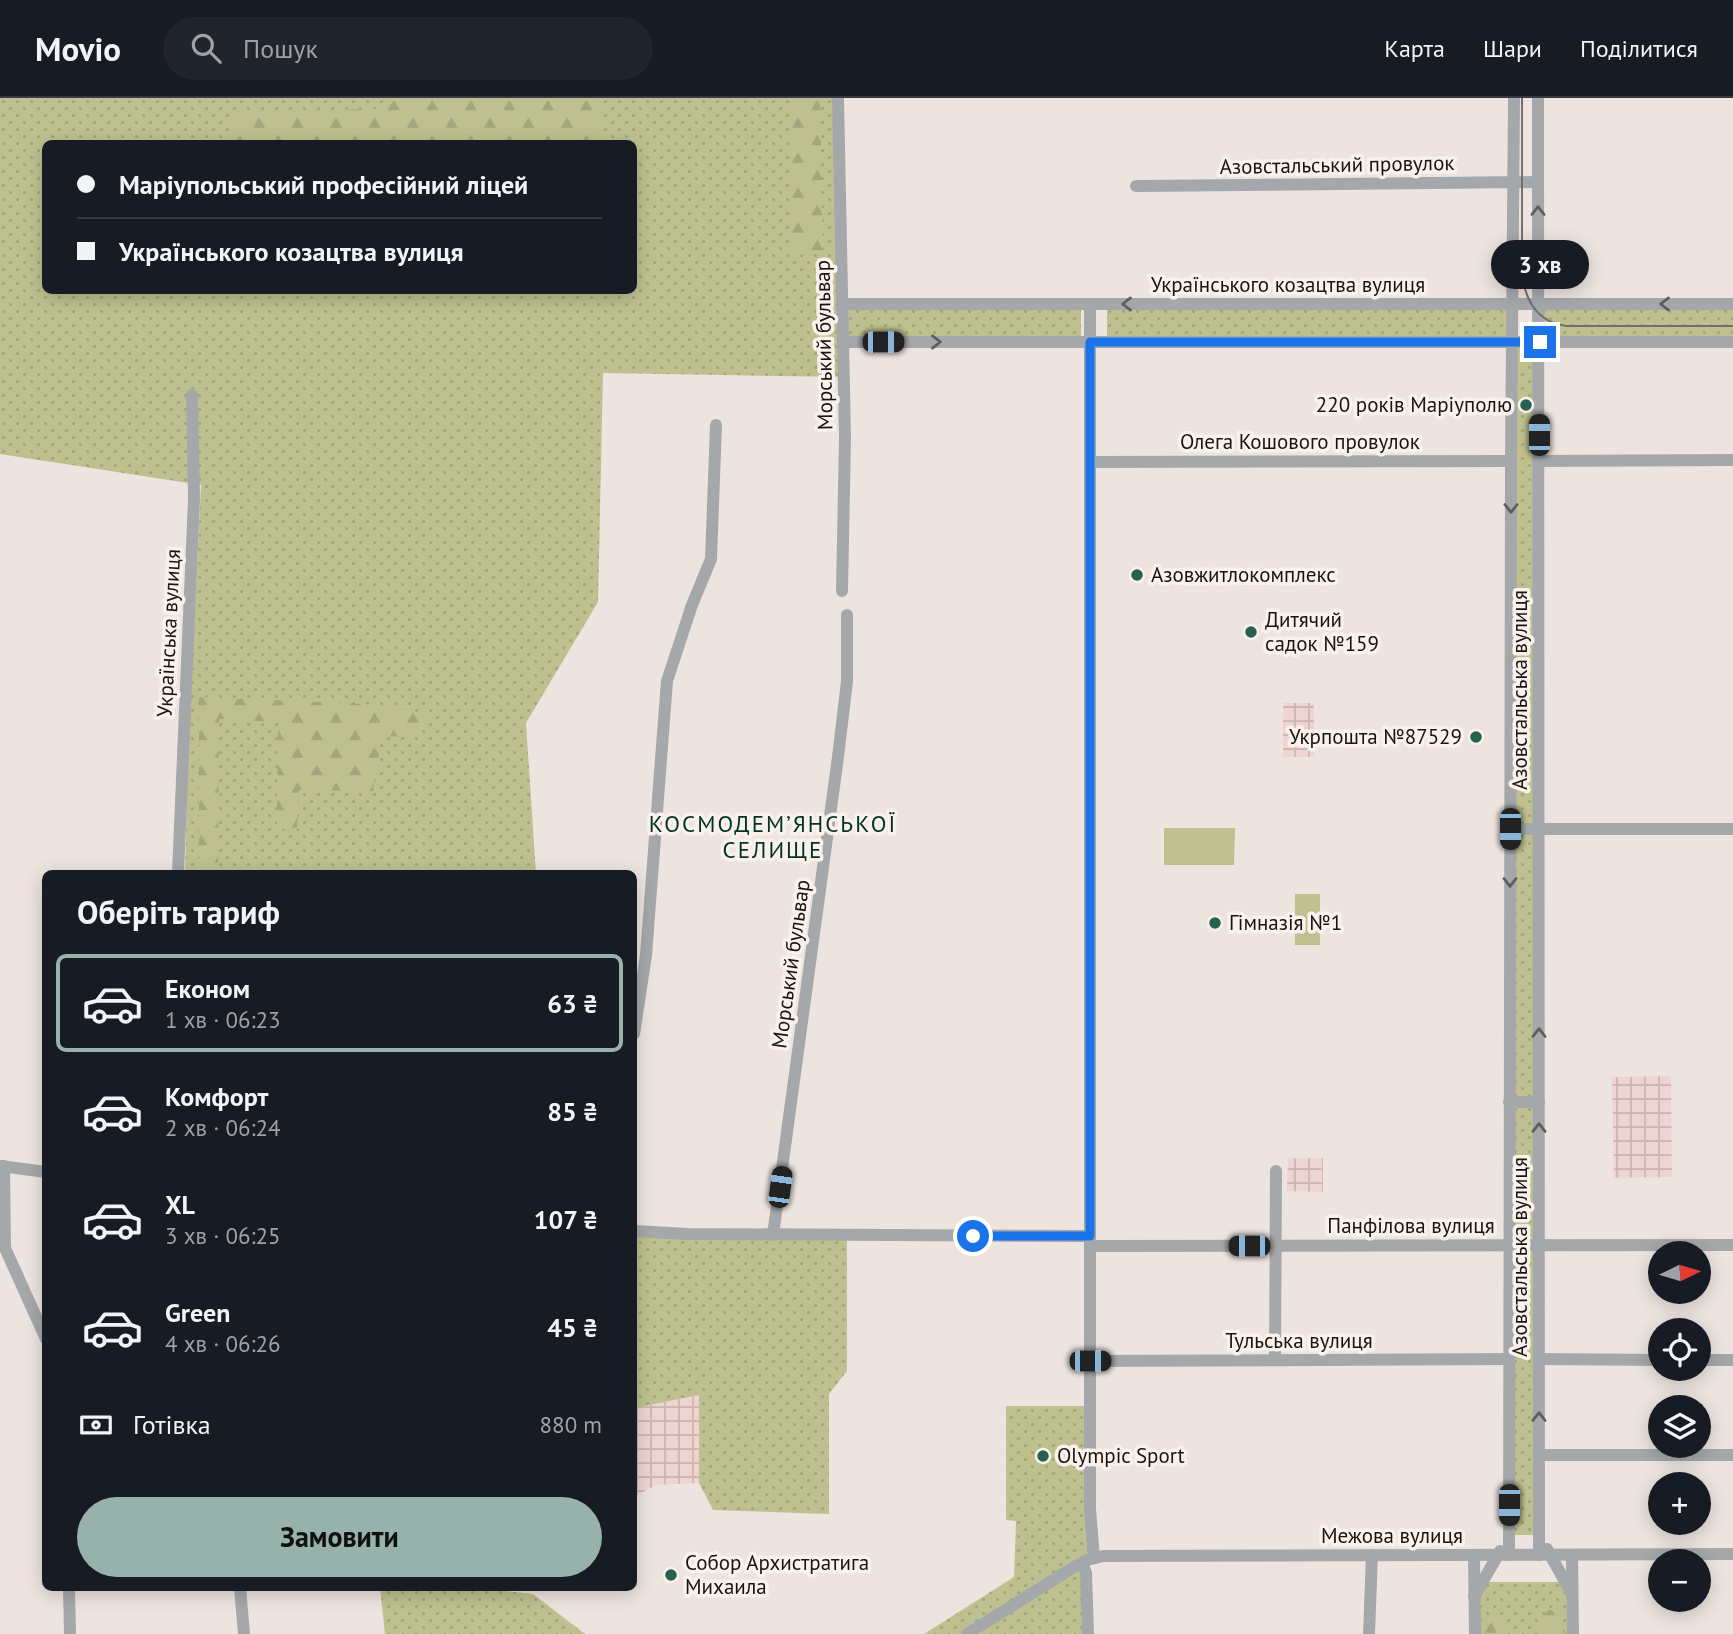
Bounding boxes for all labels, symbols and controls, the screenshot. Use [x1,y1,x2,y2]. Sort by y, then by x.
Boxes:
search box [163,17,653,80]
text: Movio [35,27,121,70]
icon: search [187,29,225,67]
text: Пошук [243,32,318,65]
text: Карта [1384,33,1445,64]
text: Шари [1483,33,1542,64]
text: Поділитися [1580,33,1698,64]
street label: Азовстальський провулок [1219,149,1455,180]
text: Маріупольський професійний ліцей [119,168,528,201]
one-way arrow [1530,206,1546,216]
text: Українського козацтва вулиця [119,235,464,268]
callout: 3 хв [1491,240,1589,289]
text: 3 хв [1519,250,1561,279]
street label: Морський бульвар [809,260,838,430]
street label: Українського козацтва вулиця [1151,271,1425,298]
one-way arrow [1121,296,1132,312]
one-way arrow [1659,296,1670,312]
route end [1524,326,1556,358]
car [863,332,905,353]
one-way arrow [931,334,941,350]
place label: 220 років Маріуполю [1316,391,1512,418]
marker: 220 років Маріуполю [1518,397,1534,413]
car [1529,414,1550,456]
street label: Олега Кошового провулок [1180,428,1420,455]
one-way arrow [1503,503,1519,514]
street label: Українська вулиця [151,548,186,718]
place label: Азовжитлокомплекс [1151,561,1336,588]
marker: Азовжитлокомплекс [1129,567,1145,583]
street label: Азовстальська вулиця [1506,590,1533,790]
place label: Дитячий садок №159 [1265,606,1379,657]
marker: Дитячий садок №159 [1243,624,1259,640]
place label: Укрпошта №87529 [1289,723,1462,750]
marker: Укрпошта №87529 [1468,729,1484,745]
car [1500,808,1521,850]
district label: КОСМОДЕМ’ЯНСЬКОЇ СЕЛИЩЕ [649,809,897,864]
street label: Морський бульвар [765,878,816,1050]
one-way arrow [1502,878,1518,888]
text: Оберіть тариф [77,891,280,933]
place label: Гімназія №1 [1229,909,1342,936]
marker: Гімназія №1 [1207,915,1223,931]
icon: car [81,972,144,1035]
text: Економ [165,972,250,1005]
text: 63 ₴ [547,987,598,1020]
text: 1 хв · 06:23 [165,1005,281,1034]
one-way arrow [1531,1028,1547,1038]
icon: car [81,1080,144,1143]
text: Комфорт [165,1080,268,1113]
text: 85 ₴ [547,1095,598,1128]
text: 2 хв · 06:24 [165,1113,281,1142]
one-way arrow [1531,1122,1547,1133]
street label: Азовстальська вулиця [1506,1157,1533,1357]
car [767,1165,794,1209]
icon: car [81,1188,144,1251]
text: XL [165,1188,195,1221]
text: 107 ₴ [534,1203,598,1236]
street label: Панфілова вулиця [1327,1212,1495,1239]
route start [957,1220,989,1252]
text: 3 хв · 06:25 [165,1221,281,1250]
car [1229,1236,1271,1257]
north arrow [1648,1241,1712,1304]
map controls [1648,1241,1711,1612]
icon: car [81,1296,144,1359]
text: Green [165,1296,230,1329]
text: 45 ₴ [547,1311,598,1344]
button: locate [1648,1318,1711,1381]
street label: Тульська вулиця [1225,1327,1373,1354]
text: 4 хв · 06:26 [165,1329,281,1358]
car [1070,1351,1112,1372]
button: layers [1648,1395,1711,1458]
icon: cash [77,1406,115,1444]
text: Готівка [133,1408,211,1441]
text: 880 m [540,1410,602,1439]
one-way arrow [1531,1411,1547,1421]
place label: Olympic Sport [1057,1442,1185,1469]
marker: Olympic Sport [1035,1448,1051,1464]
button: + [1648,1472,1711,1535]
car [1499,1484,1520,1526]
button: Замовити [77,1497,602,1577]
street label: Межова вулиця [1321,1522,1463,1549]
place label: Собор Архистратига Михаила [685,1549,869,1600]
button: − [1648,1549,1711,1612]
marker: Собор Архистратига Михаила [663,1567,679,1583]

